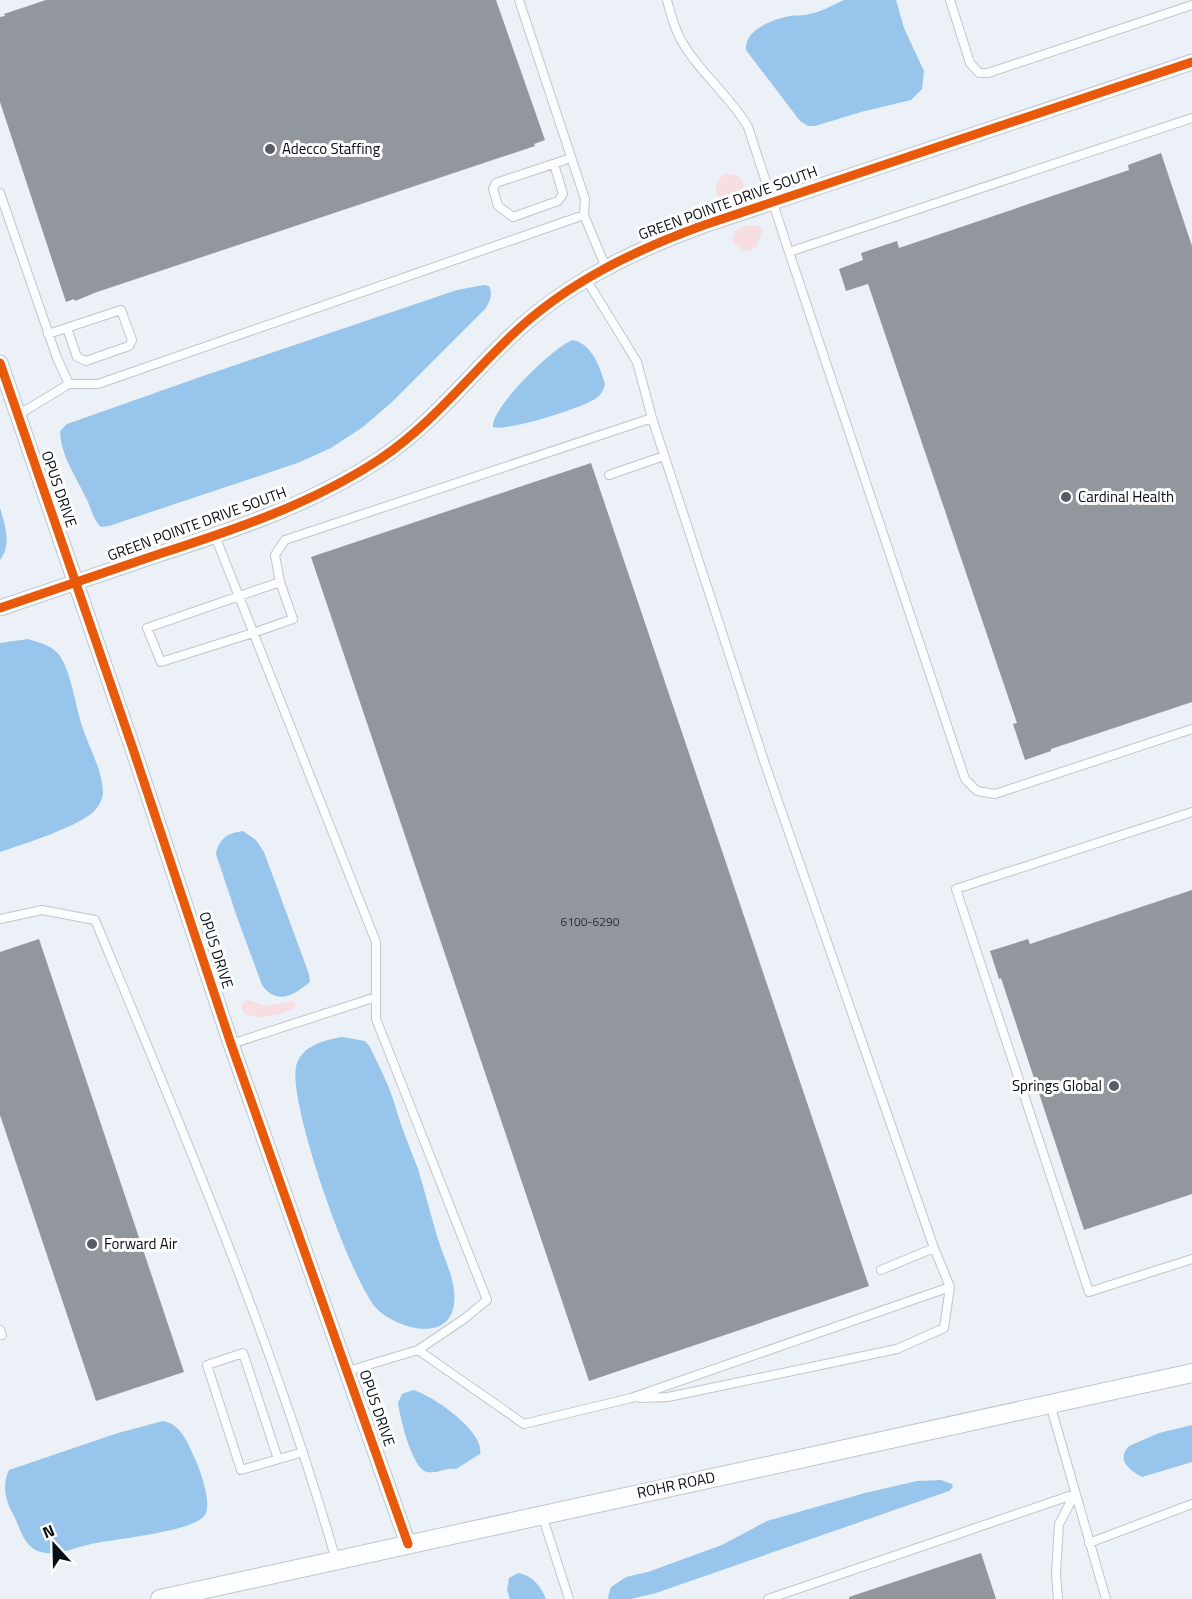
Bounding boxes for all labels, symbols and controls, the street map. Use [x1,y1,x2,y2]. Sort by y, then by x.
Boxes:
place label: Adecco Staffing [282,137,381,160]
marker: Adecco Staffing [263,142,277,156]
street label: GREEN POINTE DRIVE SOUTH [635,159,821,246]
street label: OPUS DRIVE [36,448,83,530]
street label: GREEN POINTE DRIVE SOUTH [104,480,290,567]
place label: Cardinal Health [1078,485,1174,508]
marker: Cardinal Health [1059,490,1073,504]
street label: OPUS DRIVE [193,908,240,991]
house number: 6100-6290 [560,912,620,931]
place label: Springs Global [1012,1074,1102,1097]
marker: Springs Global [1107,1079,1121,1093]
place label: Forward Air [104,1232,177,1255]
marker: Forward Air [85,1237,99,1251]
street label: OPUS DRIVE [354,1367,401,1449]
street label: ROHR ROAD [635,1465,717,1504]
north arrow [24,1515,84,1575]
text: N [39,1518,58,1544]

